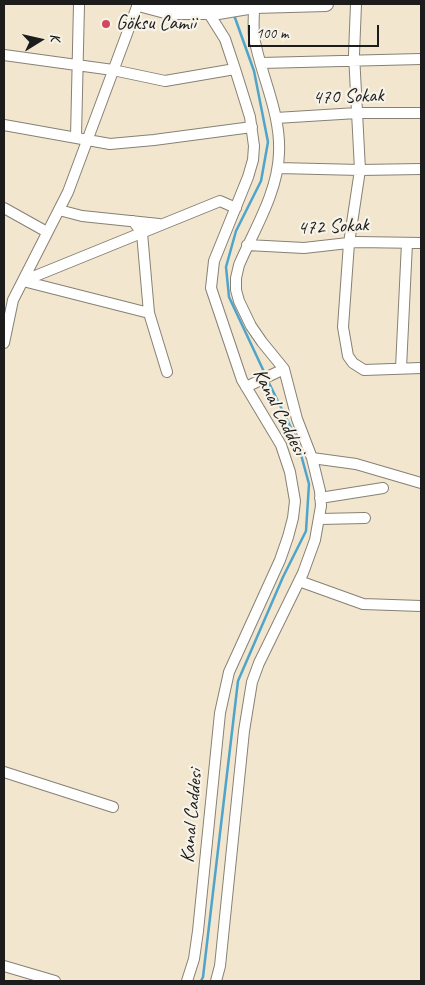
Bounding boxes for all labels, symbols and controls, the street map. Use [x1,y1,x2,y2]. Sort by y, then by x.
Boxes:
place label: Göksu Camii [116,12,196,36]
north arrow [15,15,65,65]
scale bar [250,15,381,47]
marker: Göksu Camii [100,18,112,30]
text: 100 m [256,24,288,43]
text: K [46,32,64,42]
street label: 470 Sokak [312,84,384,110]
street label: 472 Sokak [297,213,369,241]
street label: Kanal Caddesi [247,365,311,459]
street label: Kanal Caddesi [176,768,208,864]

